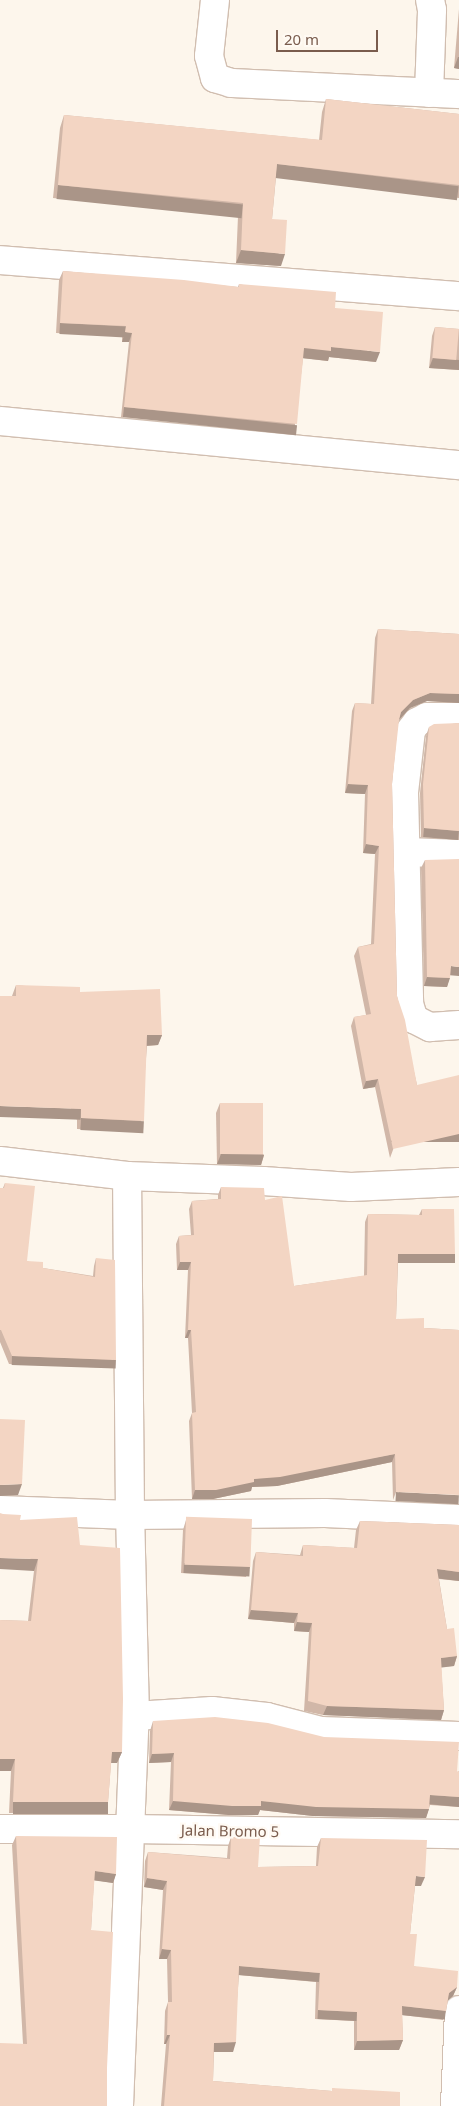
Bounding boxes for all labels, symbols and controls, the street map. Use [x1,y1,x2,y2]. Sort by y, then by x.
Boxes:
scale bar [279,20,382,52]
text: 20 m [284,29,319,49]
street label: Jalan Bromo 5 [181,1821,279,1841]

